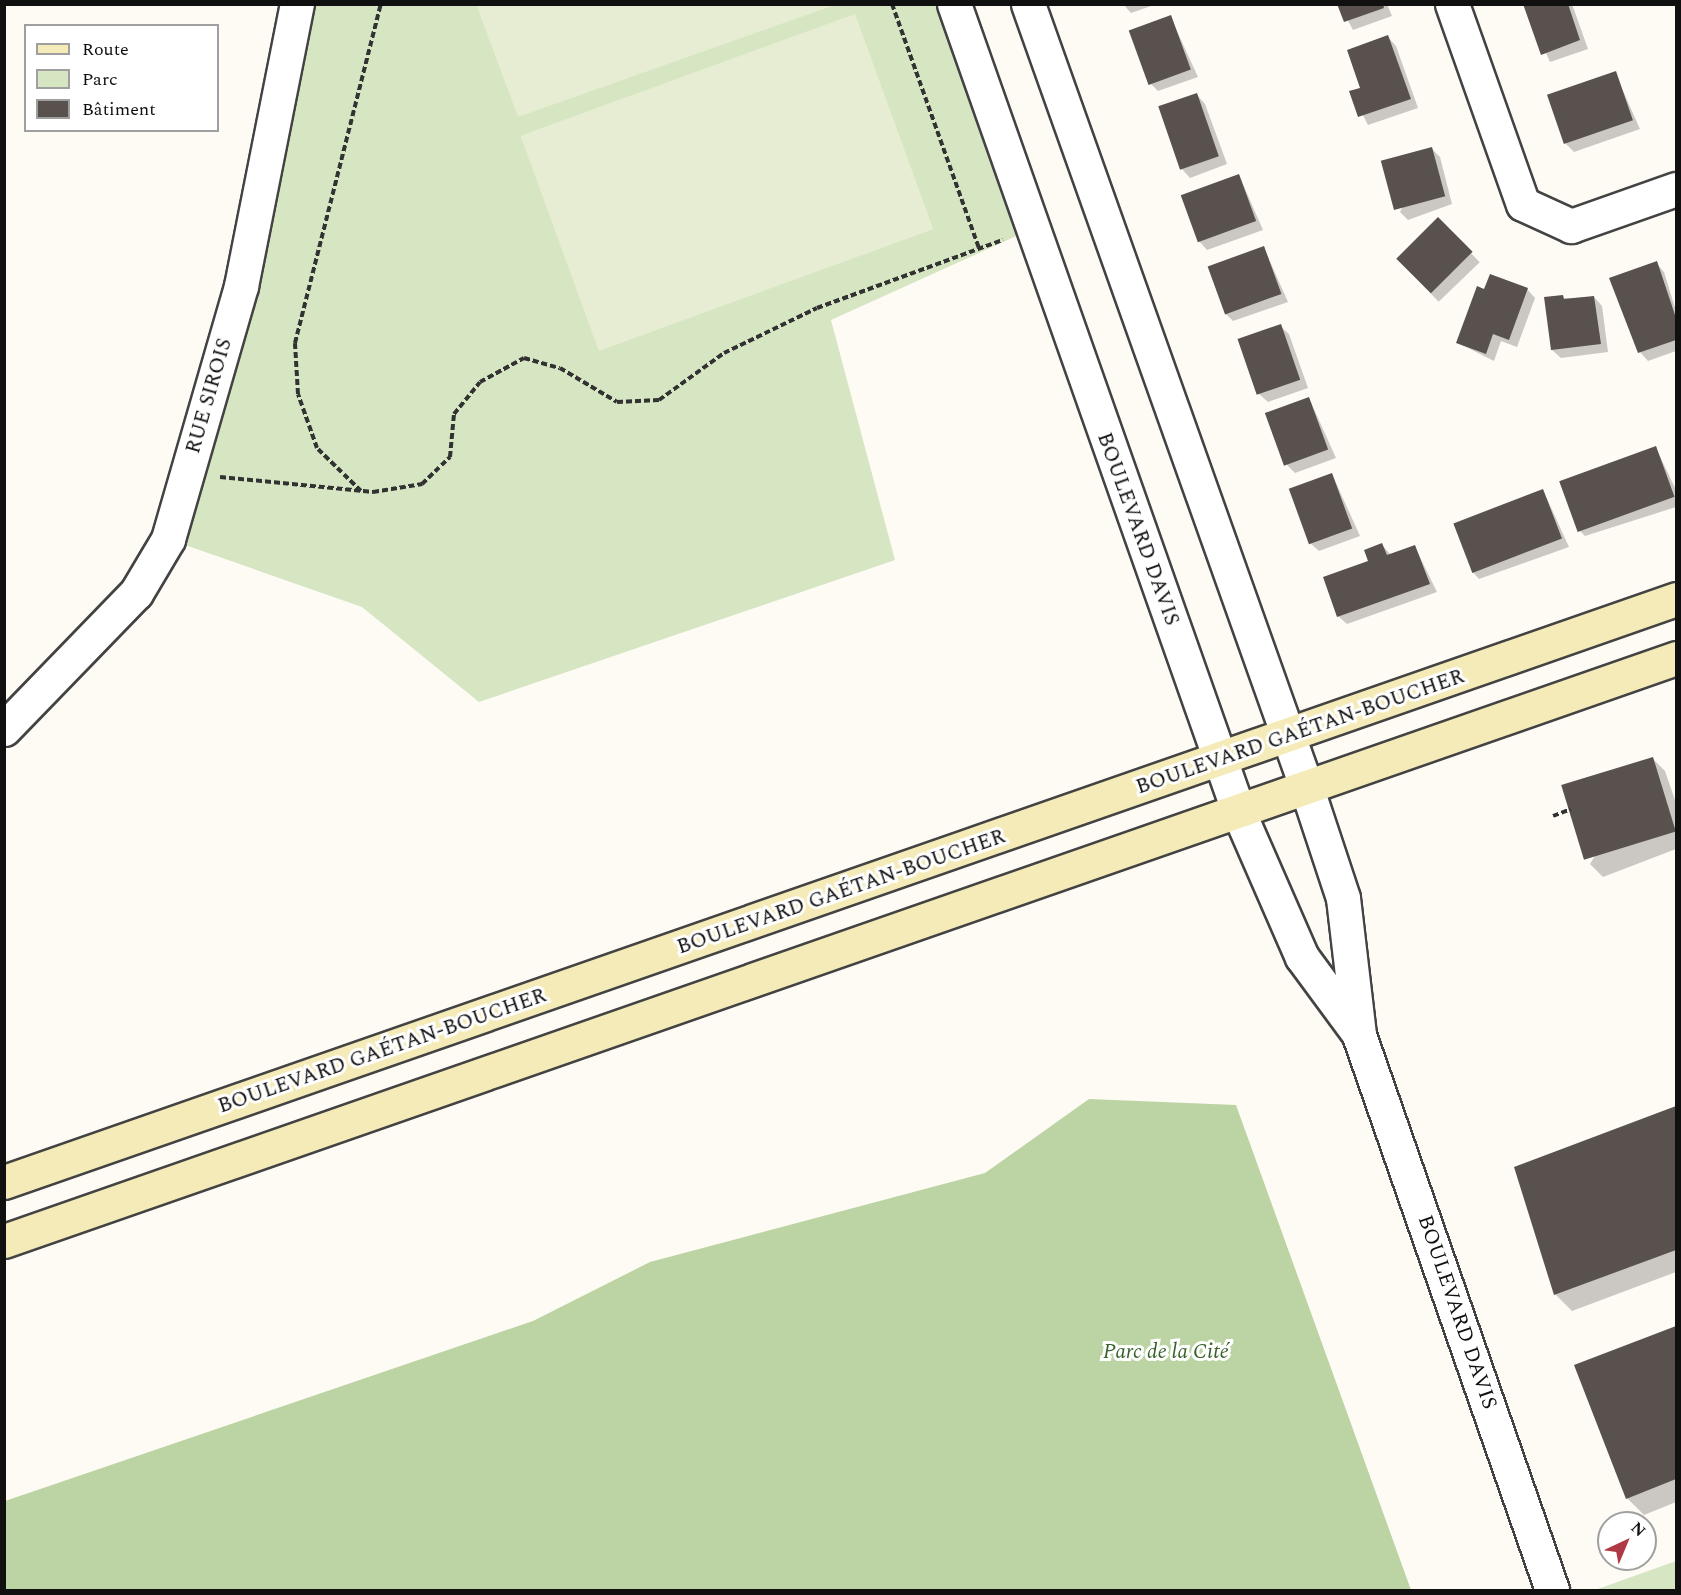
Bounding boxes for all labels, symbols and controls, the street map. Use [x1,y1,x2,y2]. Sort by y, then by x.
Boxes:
legend [24,24,219,132]
text: Route [82,36,129,63]
text: Parc [82,66,118,93]
text: Bâtiment [82,96,156,123]
street label: RUE SIROIS [181,335,237,457]
street label: BOULEVARD DAVIS [1091,429,1185,629]
street label: BOULEVARD GAÉTAN-BOUCHER [1133,664,1467,800]
street label: BOULEVARD GAÉTAN-BOUCHER [674,824,1008,960]
street label: BOULEVARD GAÉTAN-BOUCHER [215,983,549,1119]
street label: BOULEVARD DAVIS [1412,1212,1502,1412]
park label: Parc de la Cité [1103,1339,1229,1365]
north arrow [1597,1511,1657,1571]
text: N [1625,1516,1651,1543]

